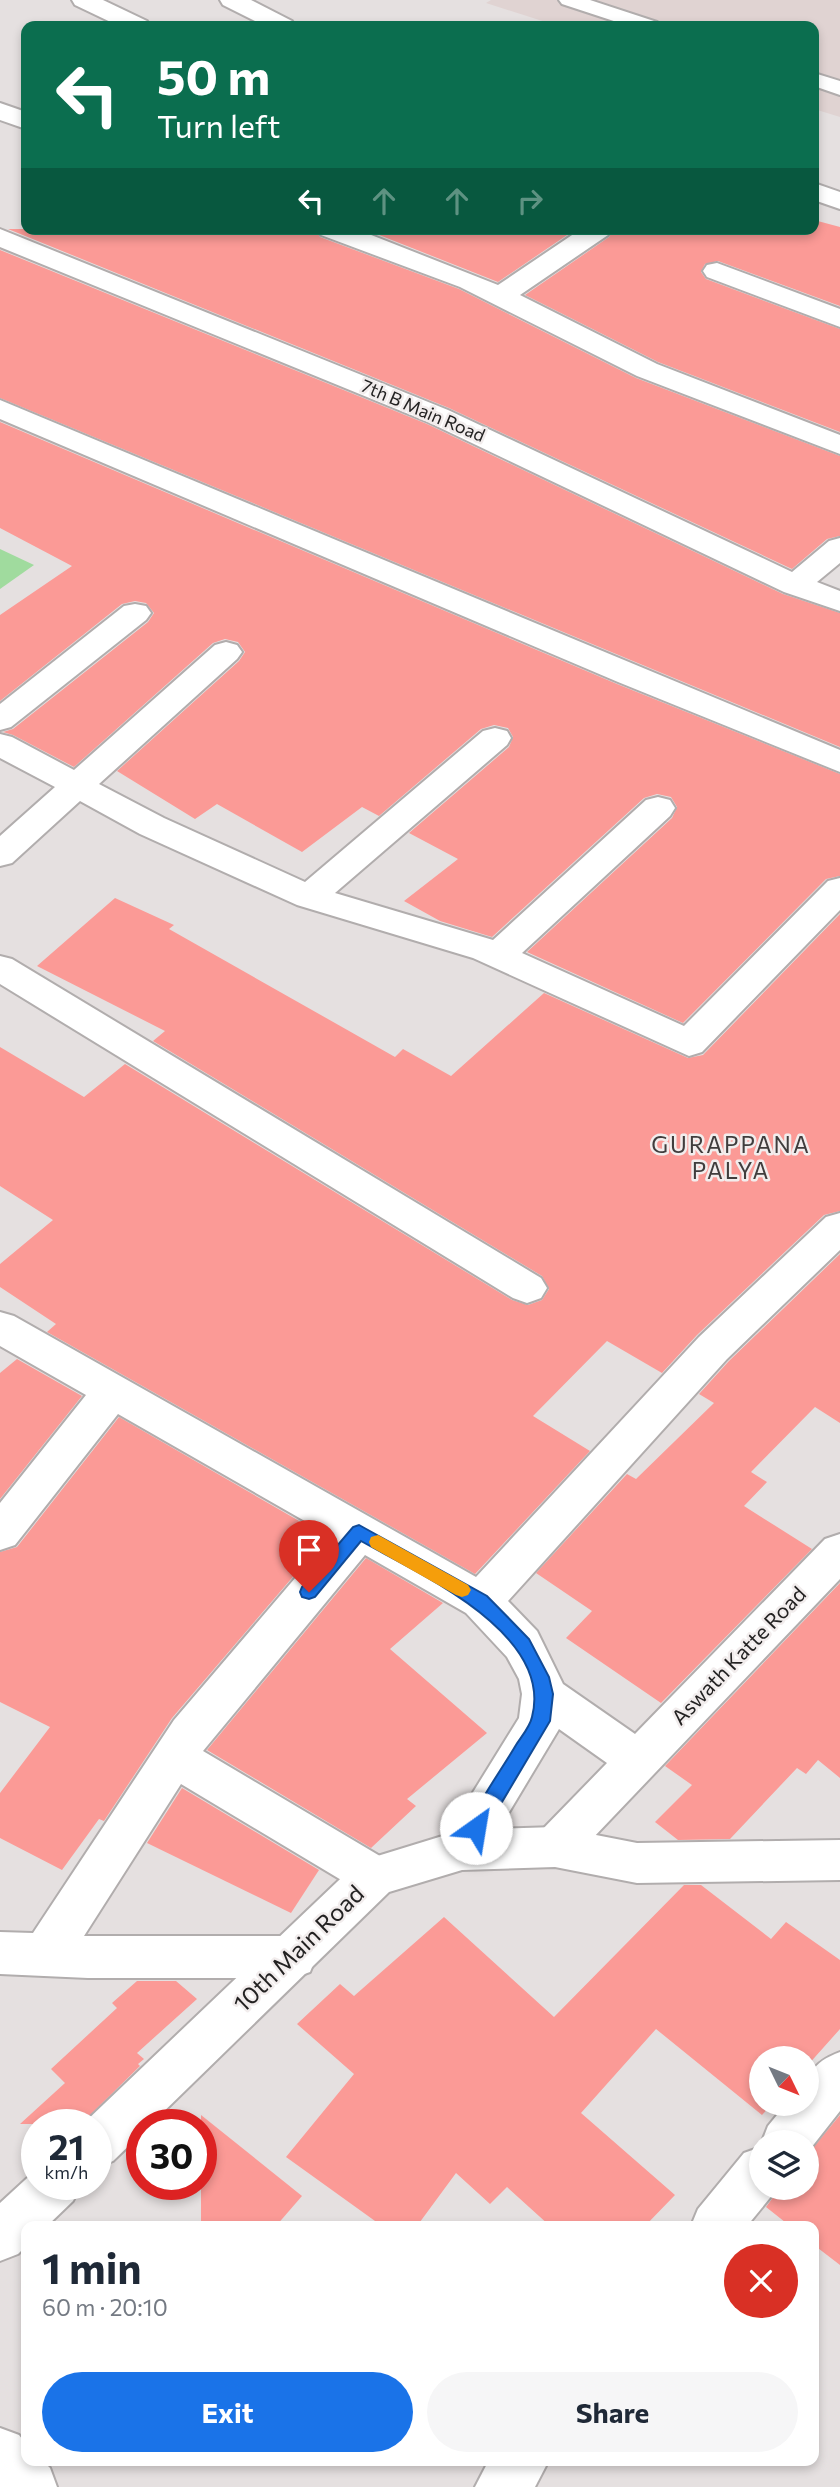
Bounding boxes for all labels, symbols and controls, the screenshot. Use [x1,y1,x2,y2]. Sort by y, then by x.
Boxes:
text: 50 m [157,45,270,105]
icon: left [42,49,133,140]
text: Turn left [157,105,281,145]
icon: left [292,182,330,220]
icon: ahead [365,182,403,220]
icon: ahead [438,182,476,220]
icon: right [511,182,549,220]
street label: 7th B Main Road [358,374,489,446]
district label: GURAPPANA PALYA [651,1130,811,1184]
pin [279,1520,339,1592]
icon: arrive [290,1531,328,1569]
street label: Aswath Katte Road [666,1581,810,1729]
position arrow [439,1791,513,1865]
street label: 10th Main Road [227,1878,369,2017]
north arrow [749,2046,819,2116]
map controls [749,2046,819,2200]
speed limit sign: 30 [126,2109,217,2200]
text: 21 [49,2124,84,2167]
button: layers [749,2130,819,2200]
text: km/h [45,2161,88,2183]
text: 1 min [42,2241,142,2293]
button: close [724,2244,798,2318]
text: 60 m · 20:10 [42,2293,168,2321]
button: Exit [42,2372,413,2452]
button: Share [427,2372,798,2452]

